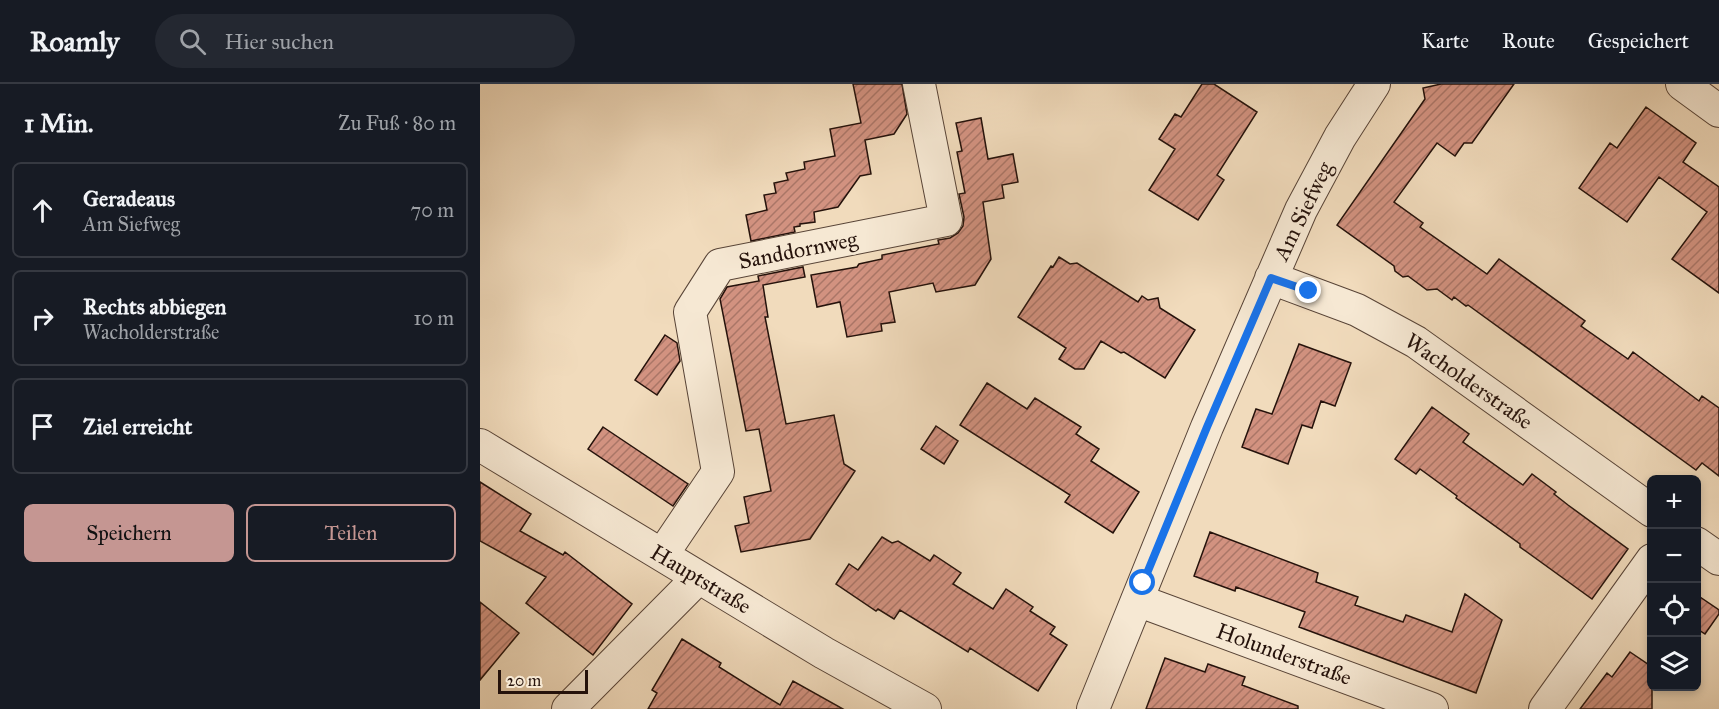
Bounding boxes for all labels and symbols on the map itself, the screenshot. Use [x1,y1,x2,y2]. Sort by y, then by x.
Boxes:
street label: Am Siefweg [1267,156,1339,266]
street label: Sanddornweg [736,225,861,275]
route end [1295,277,1321,303]
street label: Wacholderstraße [1400,327,1538,435]
street label: Hauptstraße [646,538,756,620]
route start [1129,569,1155,595]
street label: Holunderstraße [1213,617,1355,691]
scale bar [498,667,588,694]

